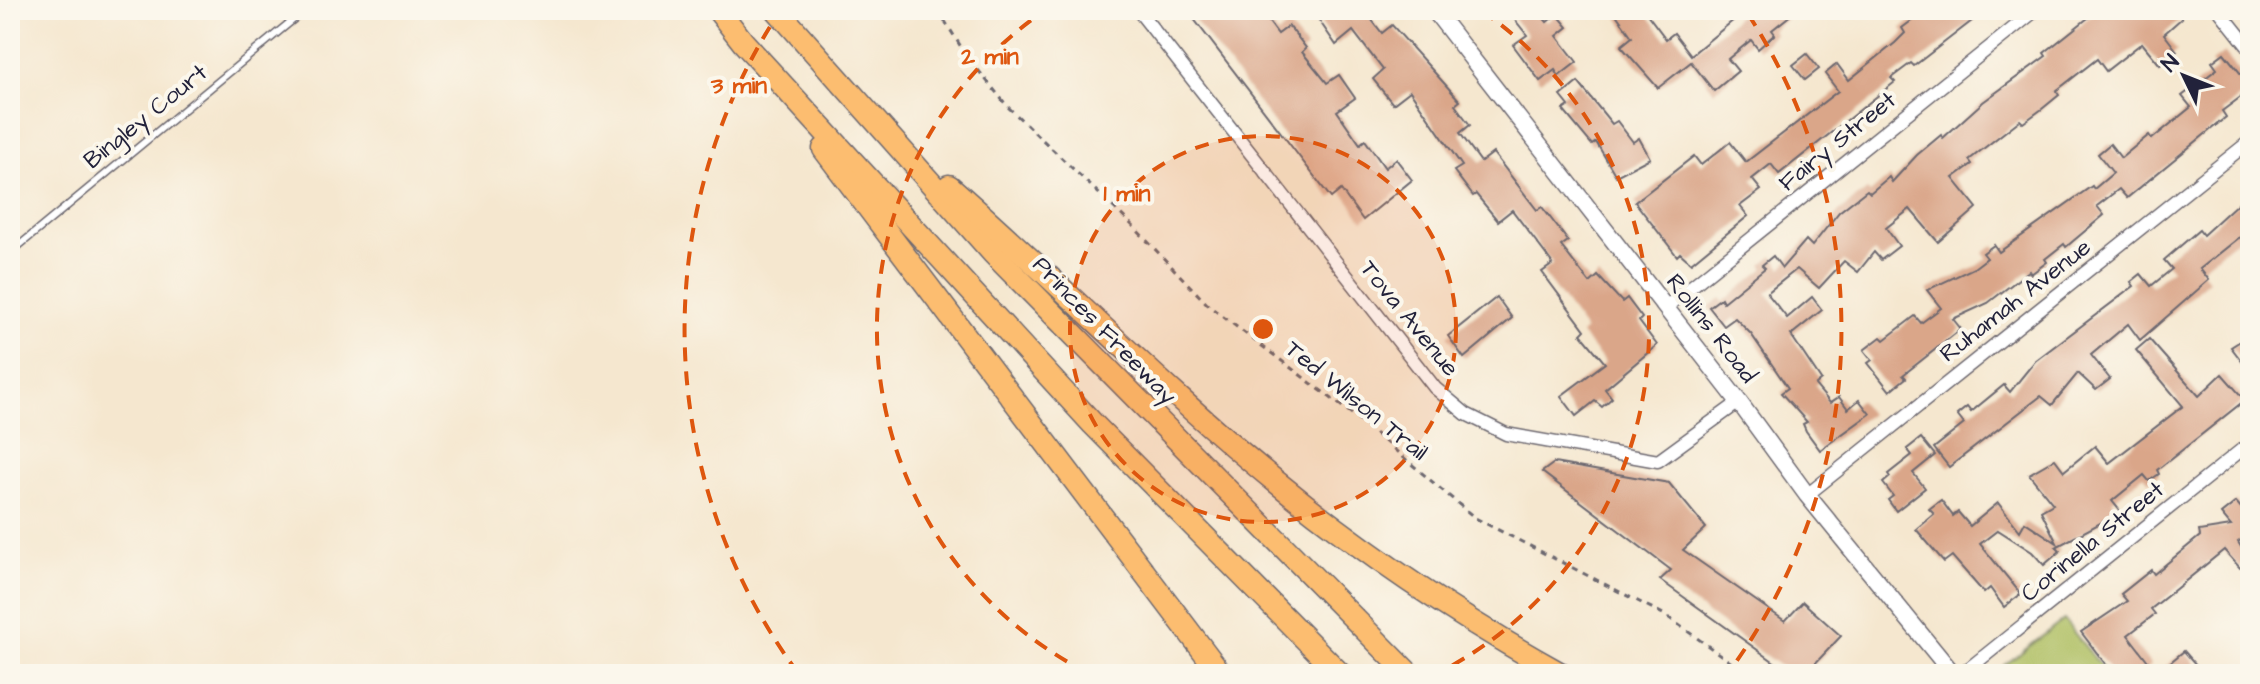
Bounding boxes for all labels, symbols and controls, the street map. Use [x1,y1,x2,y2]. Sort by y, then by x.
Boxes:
north arrow [2144,36,2224,116]
text: 2 min [960,40,1019,74]
text: N [2154,48,2187,79]
street label: Bingley Court [77,56,216,178]
text: 3 min [710,69,767,103]
street label: Fairy Street [1772,84,1905,201]
text: 1 min [1104,177,1151,211]
street label: Ruhamah Avenue [1933,231,2098,371]
street label: Princes Freeway [1024,249,1184,413]
street label: Tova Avenue [1352,253,1467,384]
street label: Rollins Road [1658,267,1765,391]
centre of rings [1249,315,1277,343]
street label: Ted Wilson Trail [1278,333,1435,469]
street label: Corinella Street [2014,473,2172,610]

